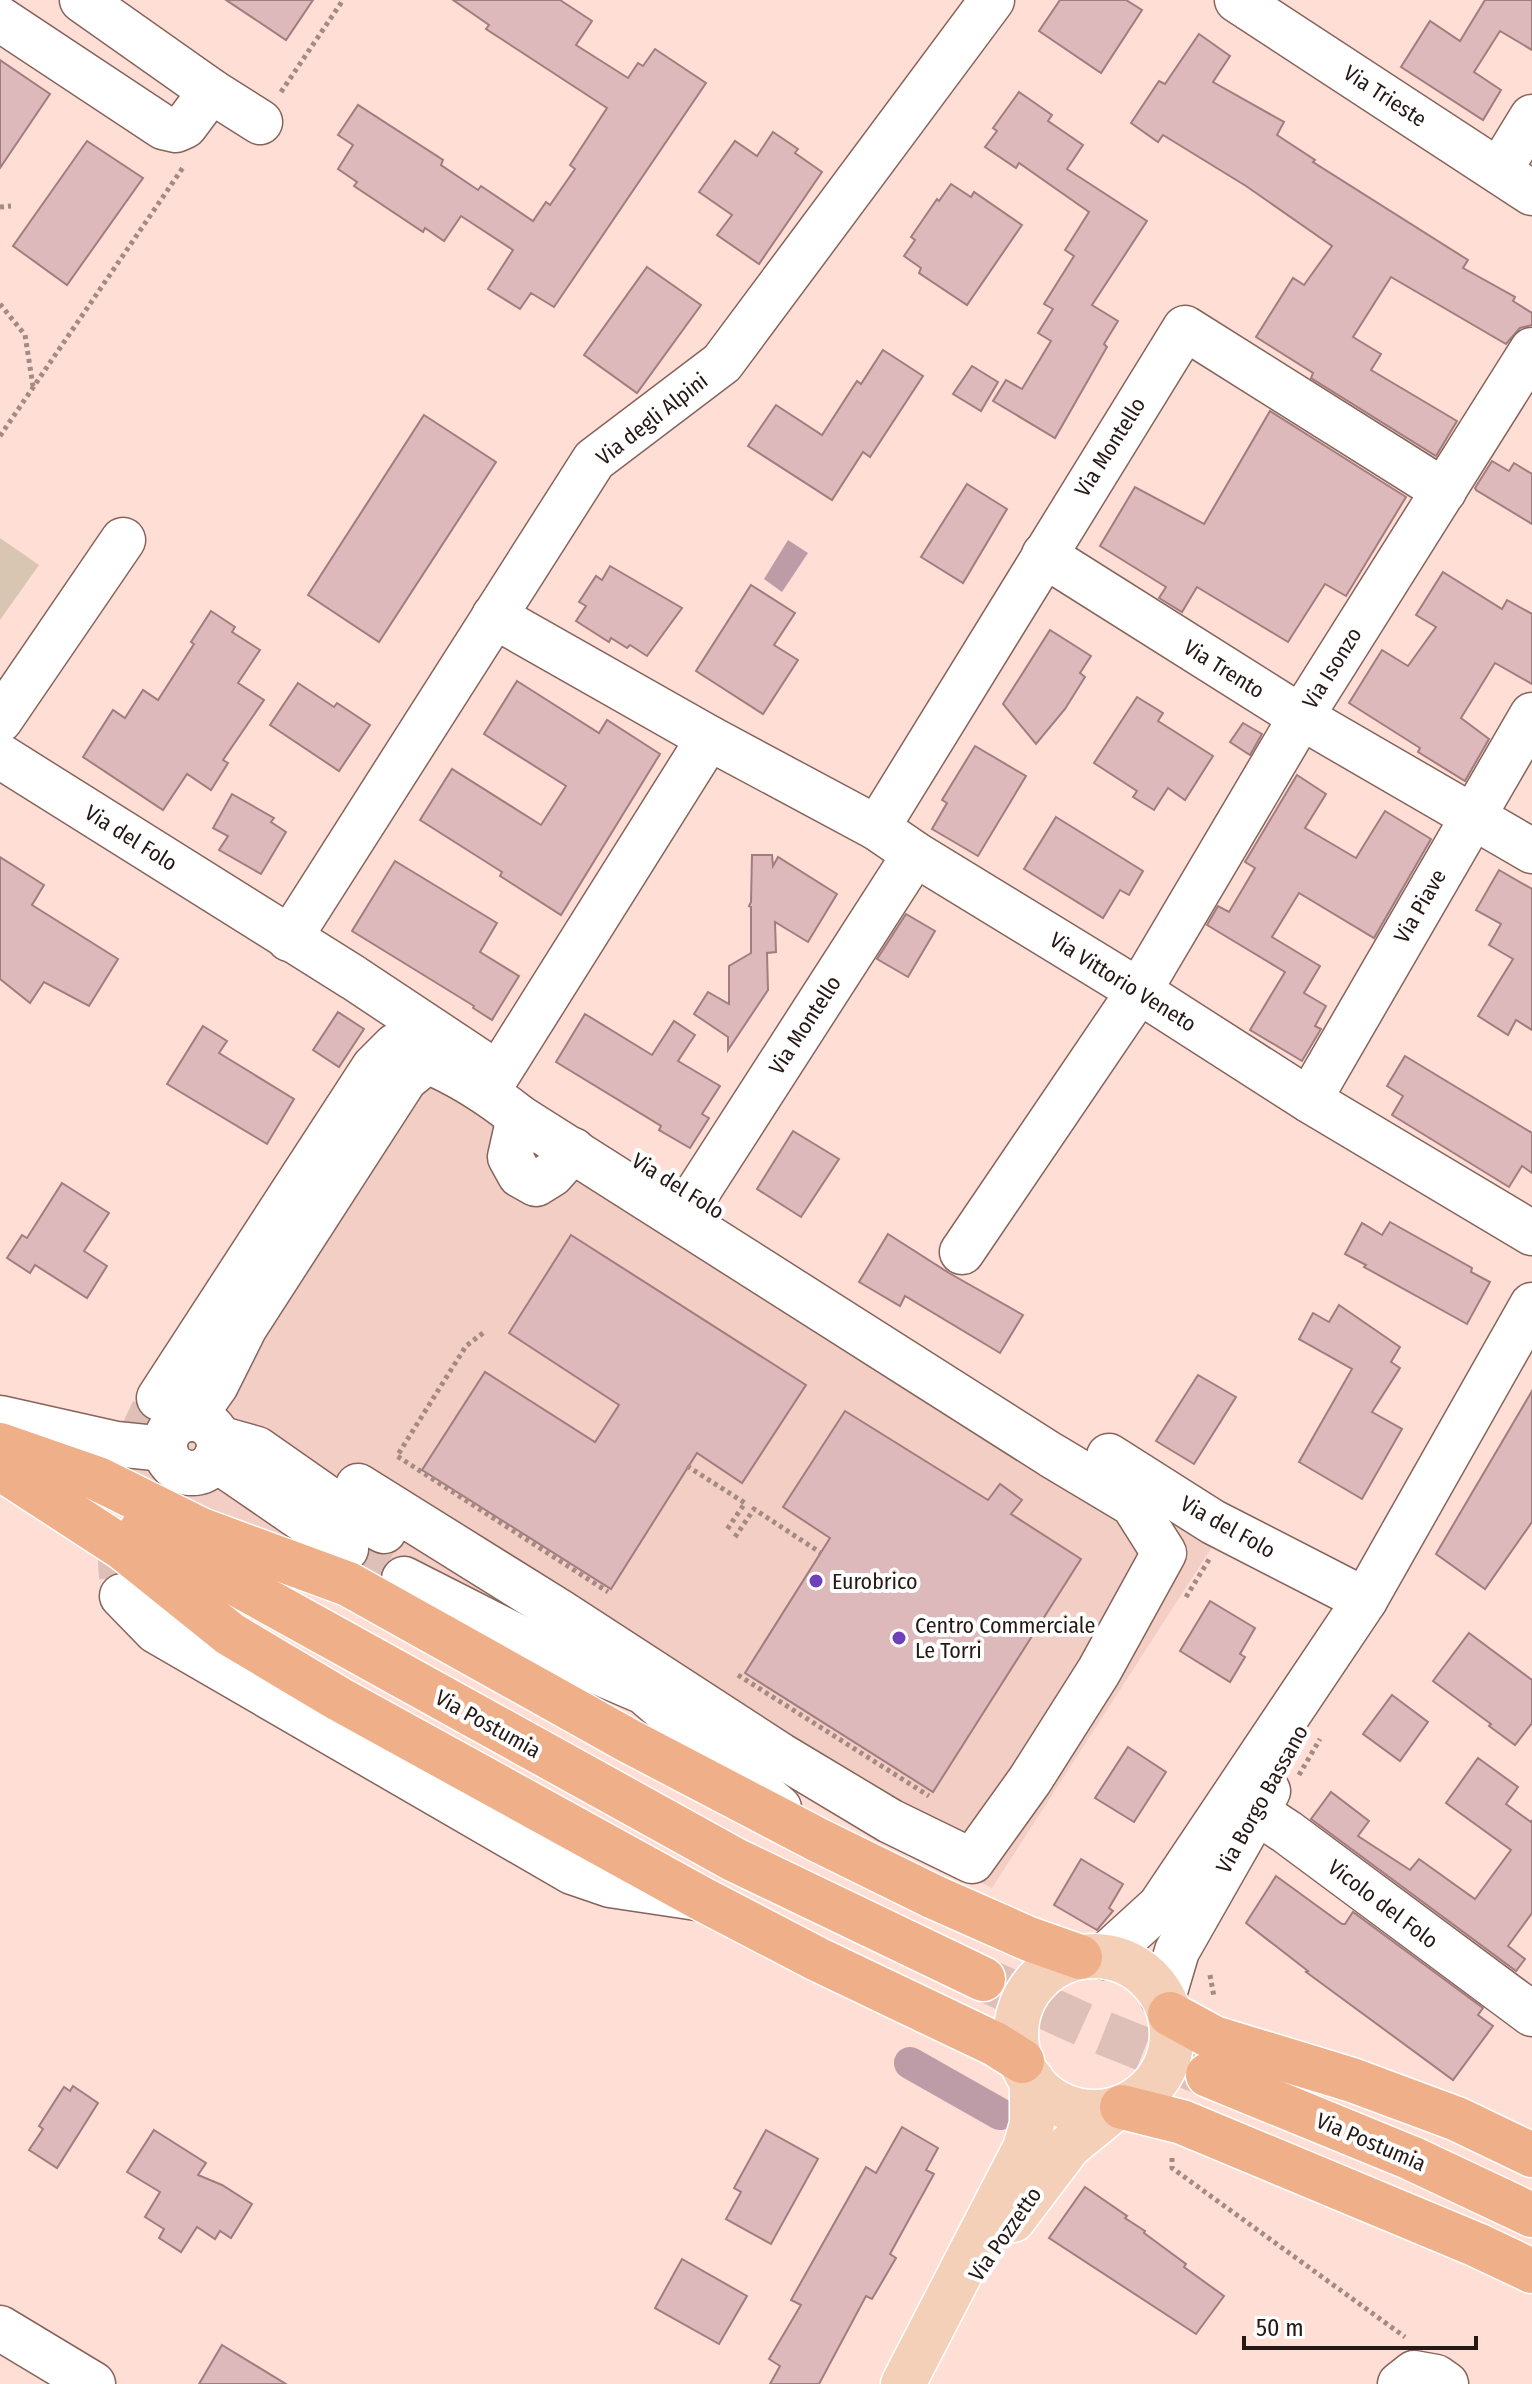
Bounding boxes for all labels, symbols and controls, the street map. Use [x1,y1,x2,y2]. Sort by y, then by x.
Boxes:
street label: Via Trieste [1338,59,1432,133]
street label: Via degli Alpini [591,367,713,471]
street label: Via Montello [1069,392,1151,502]
street label: Via Isonzo [1296,622,1368,714]
street label: Via Trento [1179,634,1269,704]
street label: Via del Folo [80,799,182,877]
street label: Via Piave [1388,864,1452,948]
street label: Via Vittorio Veneto [1045,926,1201,1038]
street label: Via Montello [763,971,847,1079]
street label: Via del Folo [627,1147,729,1225]
street label: Via del Folo [1176,1490,1280,1564]
place label: Eurobrico [832,1568,918,1595]
marker: Eurobrico [807,1572,825,1590]
place label: Centro Commerciale Le Torri [915,1612,1095,1664]
marker: Centro Commerciale Le Torri [890,1629,908,1647]
street label: Via Postumia [431,1684,545,1764]
street label: Via Borgo Bassano [1210,1720,1314,1878]
street label: Vicolo del Folo [1323,1854,1443,1954]
street label: Via Postumia [1312,2107,1430,2177]
street label: Via Pozzetto [963,2182,1047,2286]
scale bar [1244,2300,1476,2350]
text: 50 m [1256,2314,1304,2342]

